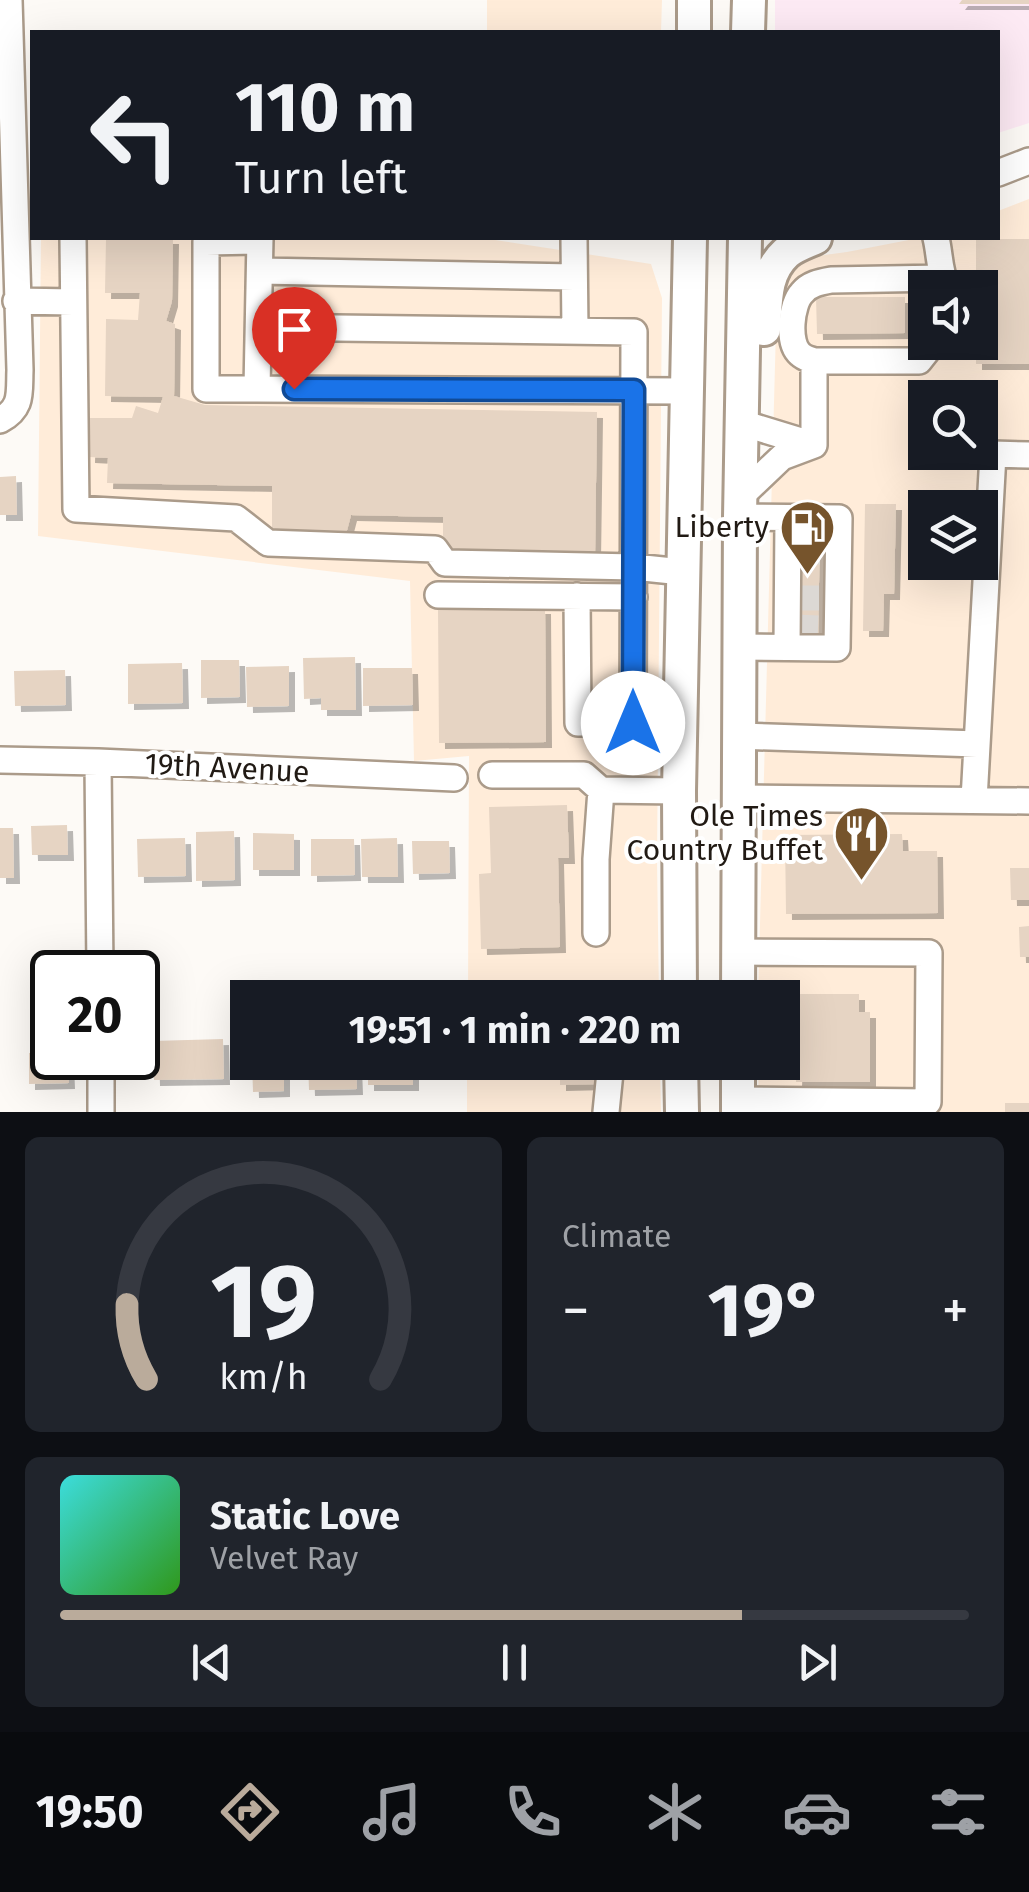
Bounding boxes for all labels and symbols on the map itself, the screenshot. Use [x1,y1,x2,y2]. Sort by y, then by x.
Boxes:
pin [252,287,337,390]
fuel station icon: Liberty [778,497,838,576]
place label: Liberty [674,509,769,545]
position arrow [581,671,685,775]
street label: 19th Avenue [144,746,310,790]
place label: Ole Times Country Buffet [626,798,823,868]
restaurant icon: Ole Times Country Buffet [832,803,892,882]
speed limit sign: 20 [30,950,160,1080]

